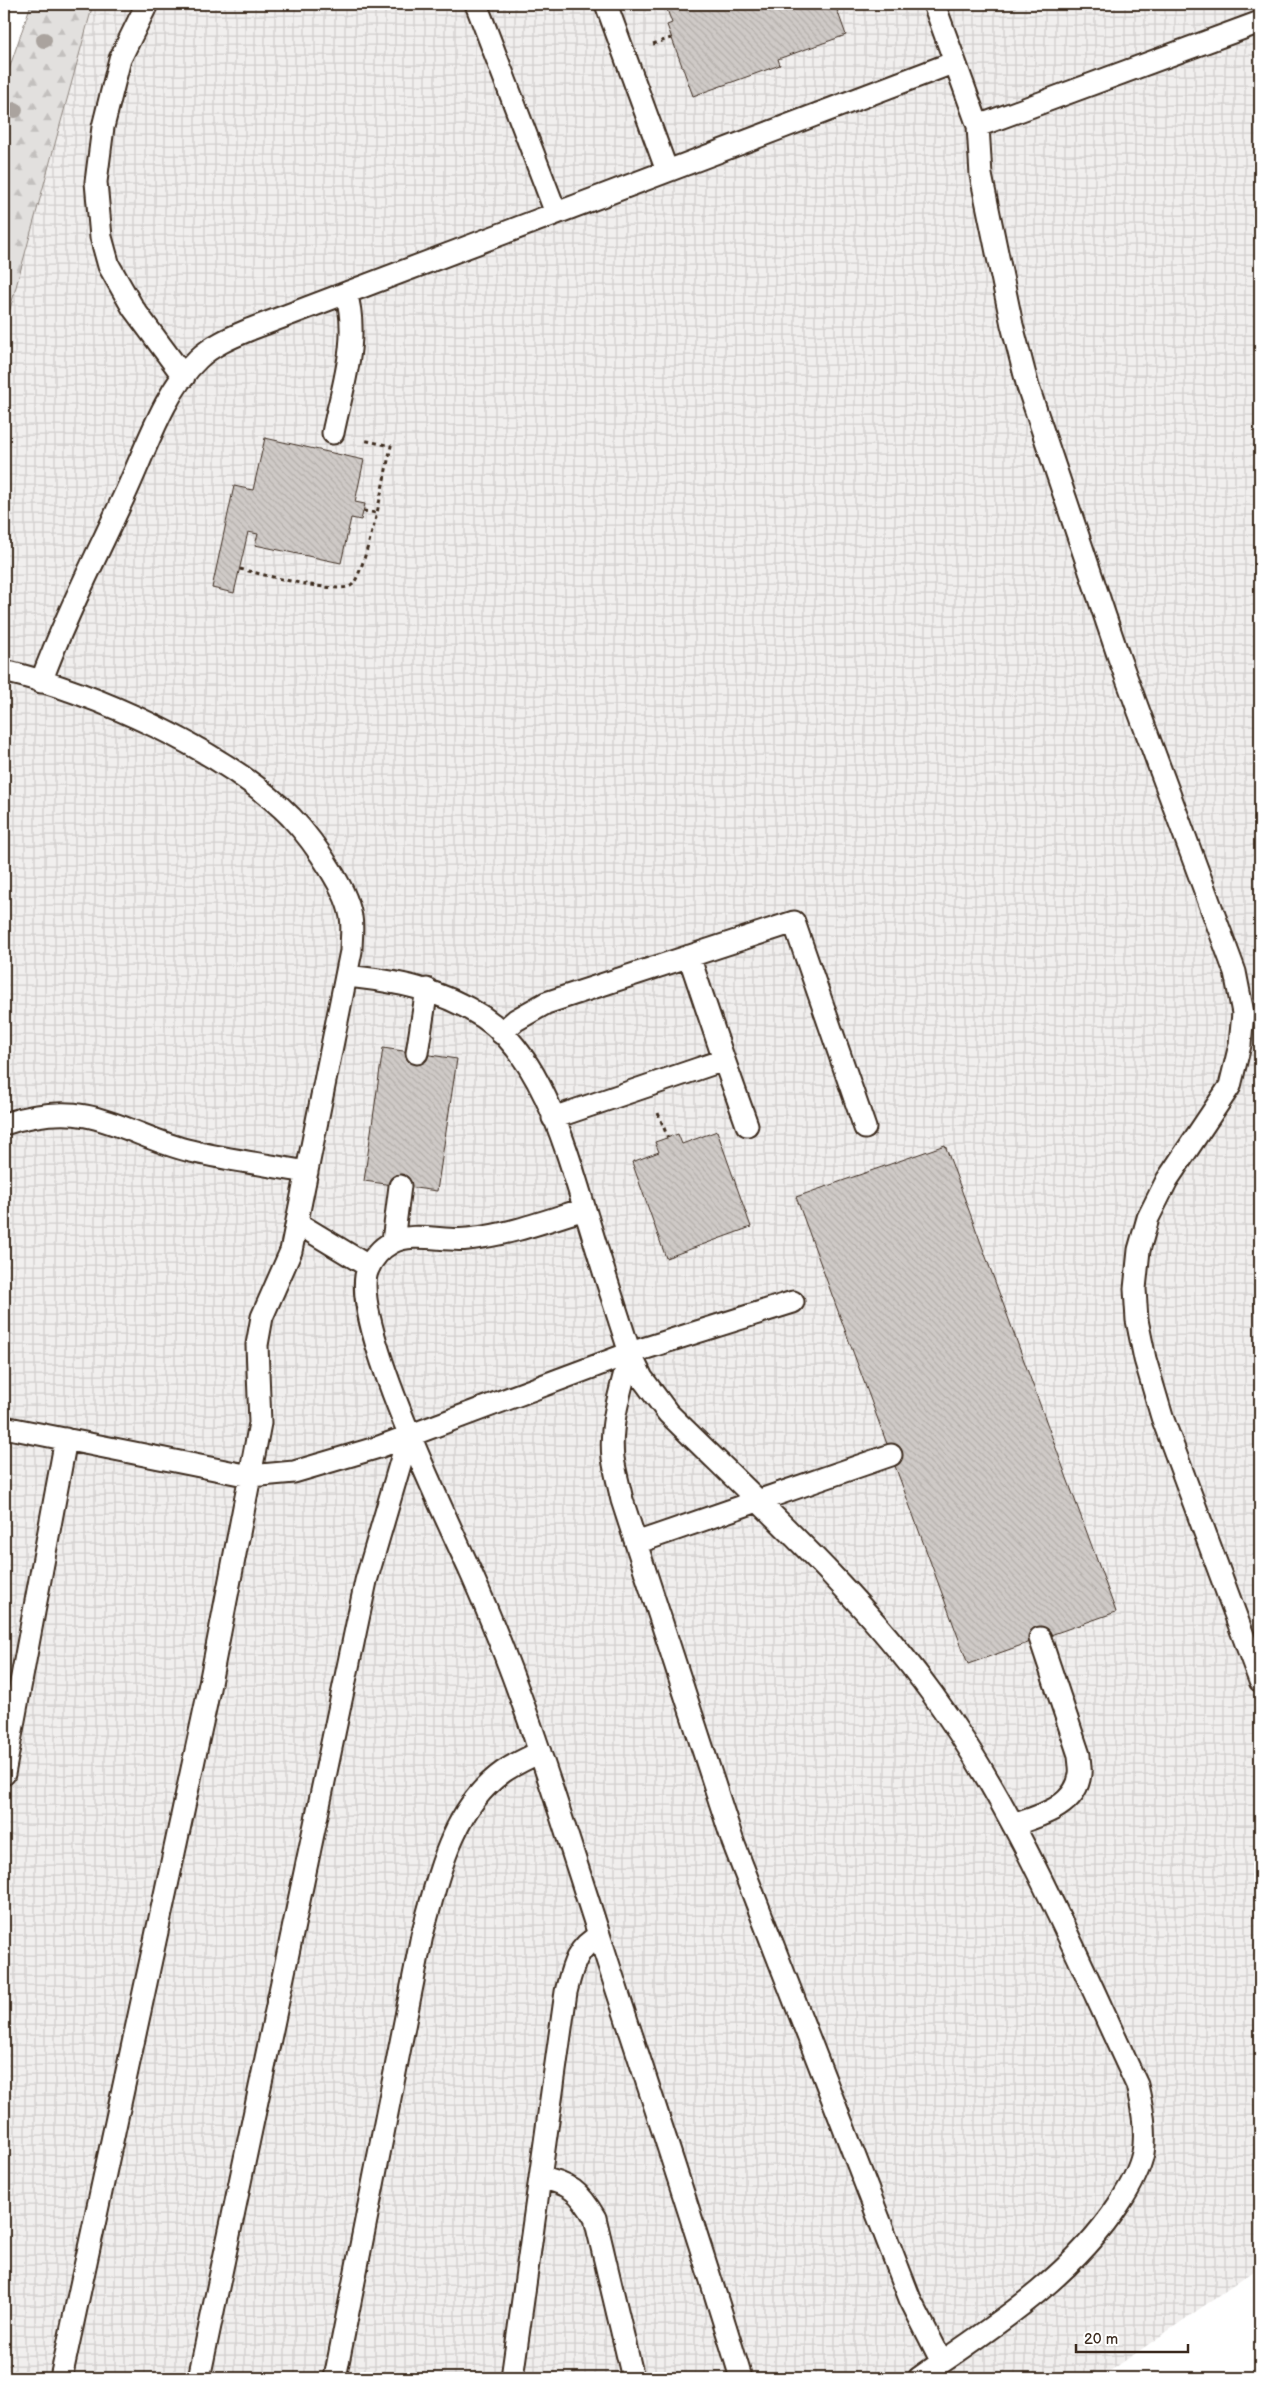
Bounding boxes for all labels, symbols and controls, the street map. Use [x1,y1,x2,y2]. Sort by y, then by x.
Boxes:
scale bar [1076,2322,1189,2354]
text: 20 m [1084,2330,1118,2349]

